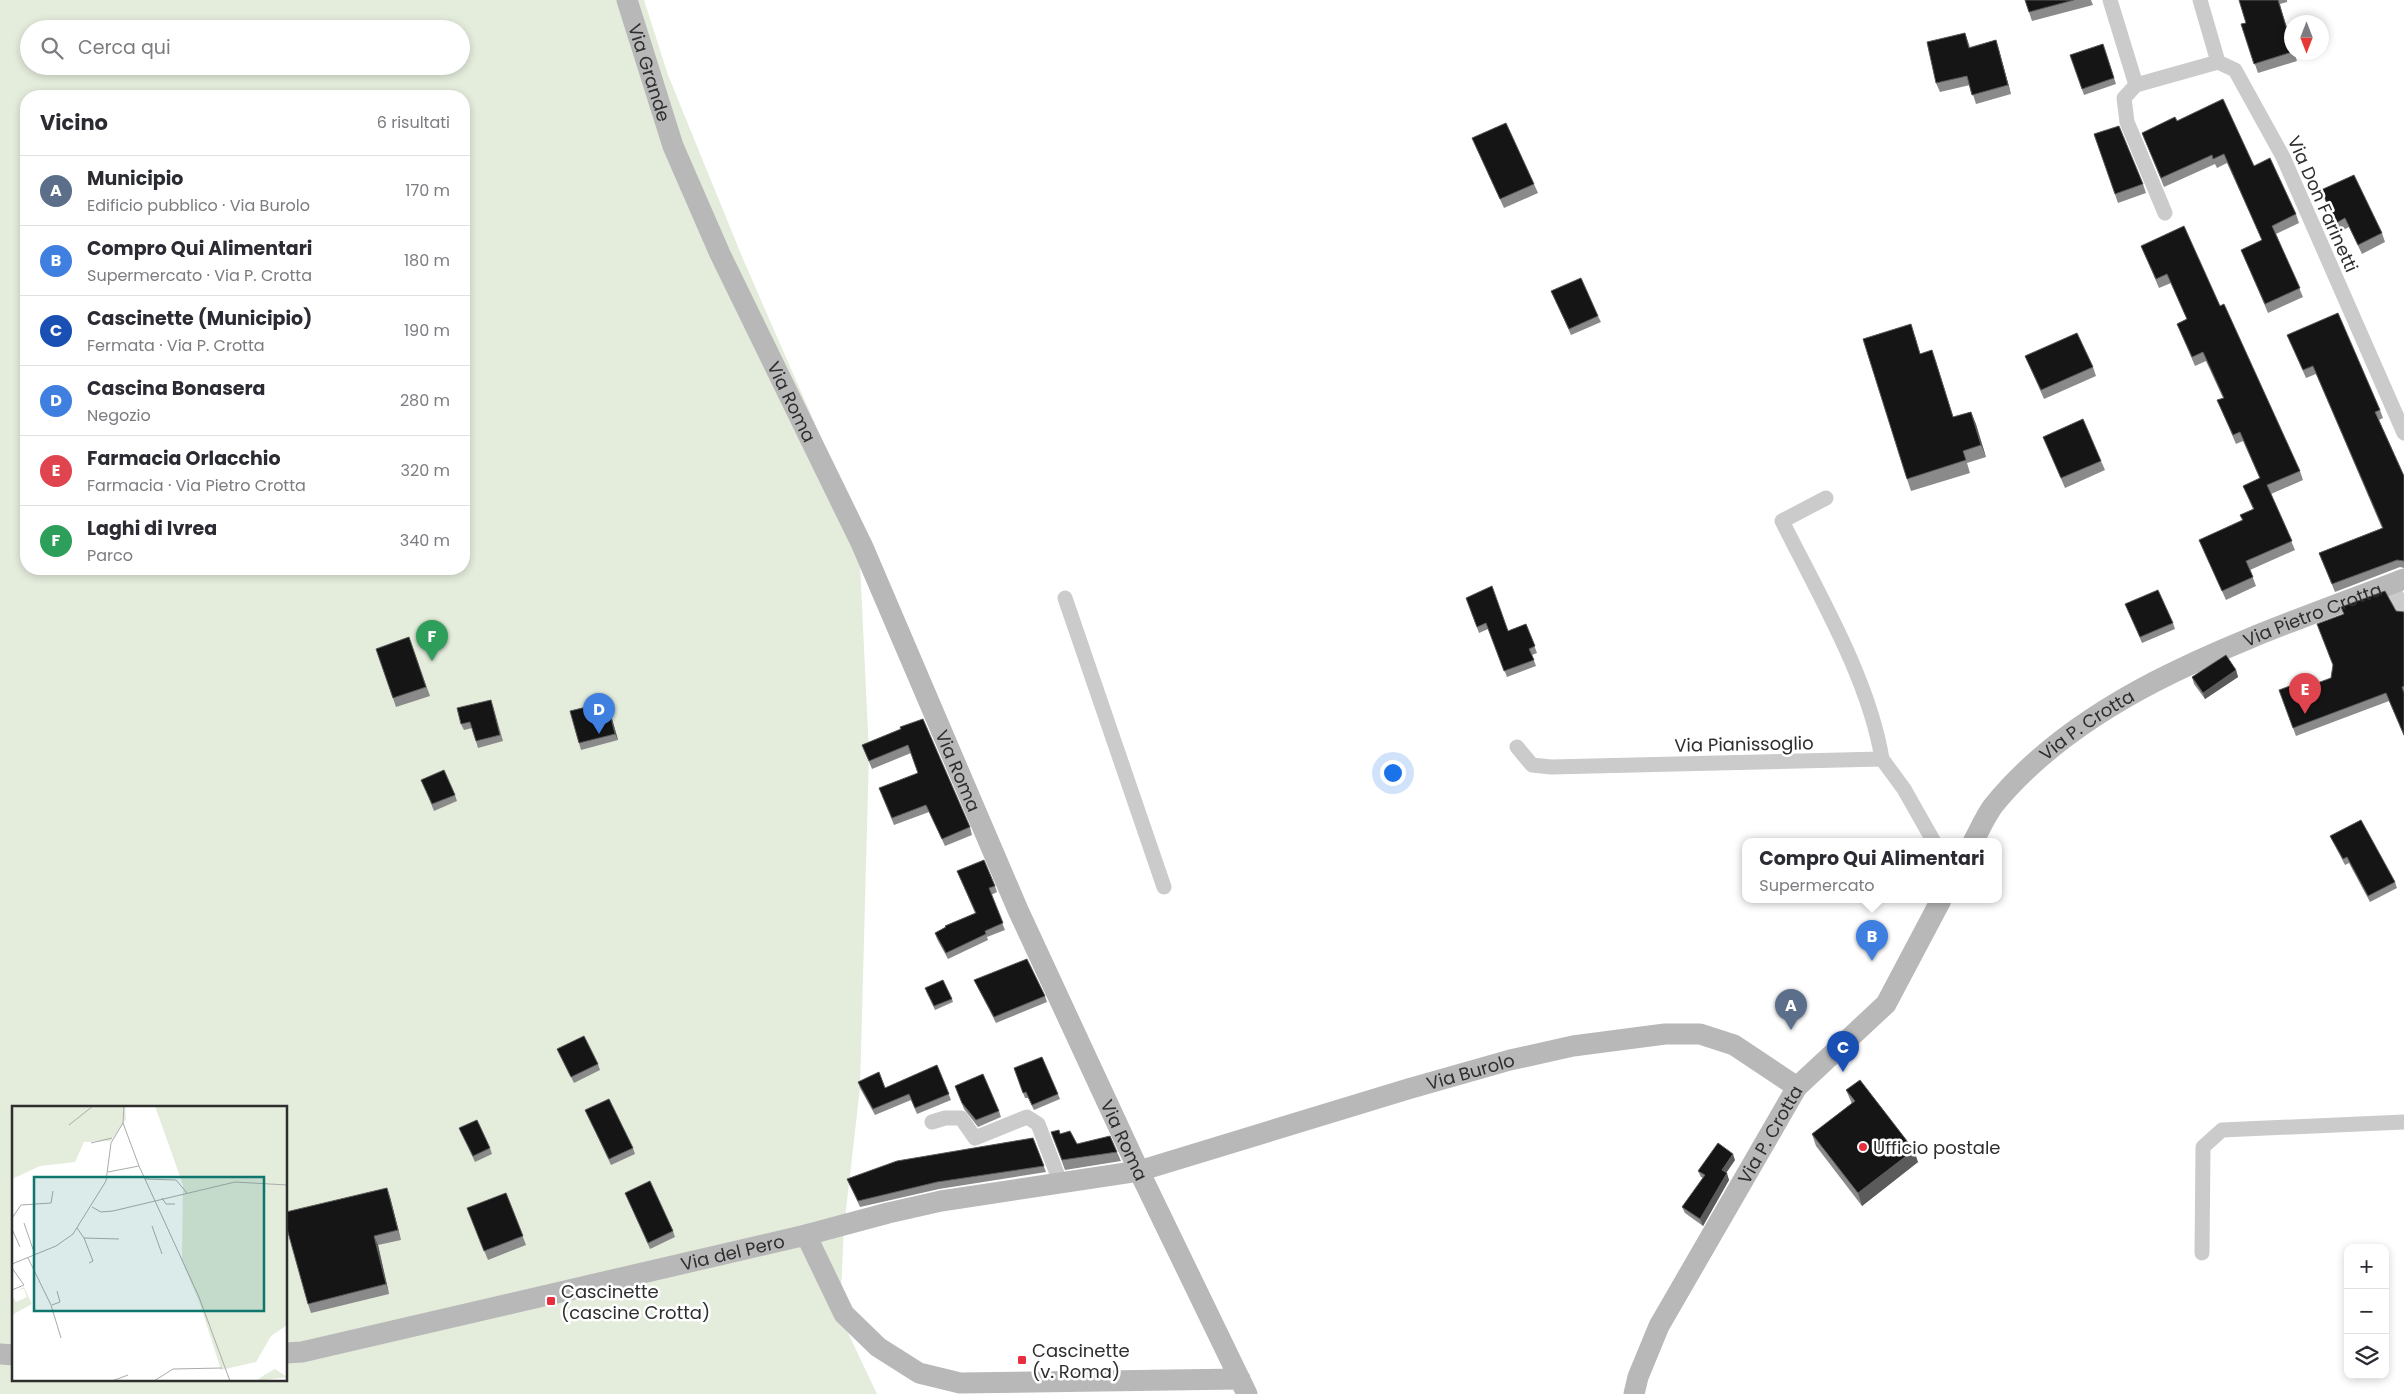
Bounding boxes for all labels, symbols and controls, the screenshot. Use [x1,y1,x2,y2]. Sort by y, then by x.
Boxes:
north arrow [2284,15,2329,60]
search box [20,20,470,75]
street label: Via Grande [623,20,677,125]
icon: search [38,34,66,62]
text: Cerca qui [78,34,171,61]
text: Vicino [40,108,108,137]
text: 6 risultati [377,111,450,134]
street label: Via Don Farinetti [2282,132,2364,276]
text: Municipio [87,165,183,192]
text: A [50,179,62,202]
text: 170 m [405,179,450,202]
text: Edificio pubblico · Via Burolo [87,194,310,217]
text: Compro Qui Alimentari [87,235,312,262]
text: B [51,249,61,272]
text: 180 m [404,249,450,272]
text: Supermercato · Via P. Crotta [87,264,312,287]
text: Cascinette (Municipio) [87,305,312,332]
text: C [50,319,62,342]
text: 190 m [404,319,450,342]
text: Fermata · Via P. Crotta [87,334,265,357]
street label: Via Roma [762,357,822,446]
text: Cascina Bonasera [87,375,266,402]
text: D [50,389,62,412]
text: 280 m [400,389,450,412]
text: Negozio [87,404,151,427]
text: Farmacia Orlacchio [87,445,281,472]
text: E [52,459,60,482]
text: 320 m [401,459,450,482]
text: Farmacia · Via Pietro Crotta [87,474,306,497]
text: Laghi di Ivrea [87,515,217,542]
text: F [52,529,60,552]
text: 340 m [400,529,450,552]
text: Parco [87,544,133,567]
street label: Via Pietro Crotta [2239,576,2385,652]
pin: F [416,620,448,661]
pin: E [2289,673,2321,714]
street label: Via P. Crotta [2034,683,2138,766]
pin: D [583,693,615,734]
street label: Via Roma [930,726,987,815]
street label: Via Pianissoglio [1674,730,1814,758]
your location [1380,760,1406,786]
popup [1742,838,2002,903]
text: Compro Qui Alimentari [1759,845,1985,872]
text: Supermercato [1759,874,1875,897]
pin: B [1856,920,1888,961]
pin: A [1775,989,1807,1030]
pin: C [1827,1031,1859,1072]
street label: Via Burolo [1423,1047,1517,1096]
street label: Via P. Crotta [1731,1080,1808,1188]
street label: Via Roma [1095,1095,1154,1185]
inset map [12,1106,288,1382]
place label: Ufficio postale [1873,1135,2001,1160]
marker: Ufficio postale [1857,1141,1869,1153]
street label: Via del Pero [678,1228,787,1276]
map controls [2344,1244,2389,1379]
button: + [2344,1244,2389,1289]
place label: Cascinette (cascine Crotta) [561,1279,710,1325]
button: − [2344,1289,2389,1334]
marker: Cascinette (cascine Crotta) [545,1295,557,1307]
button: layers [2344,1334,2389,1379]
place label: Cascinette (v. Roma) [1032,1338,1130,1384]
marker: Cascinette (v. Roma) [1016,1354,1028,1366]

